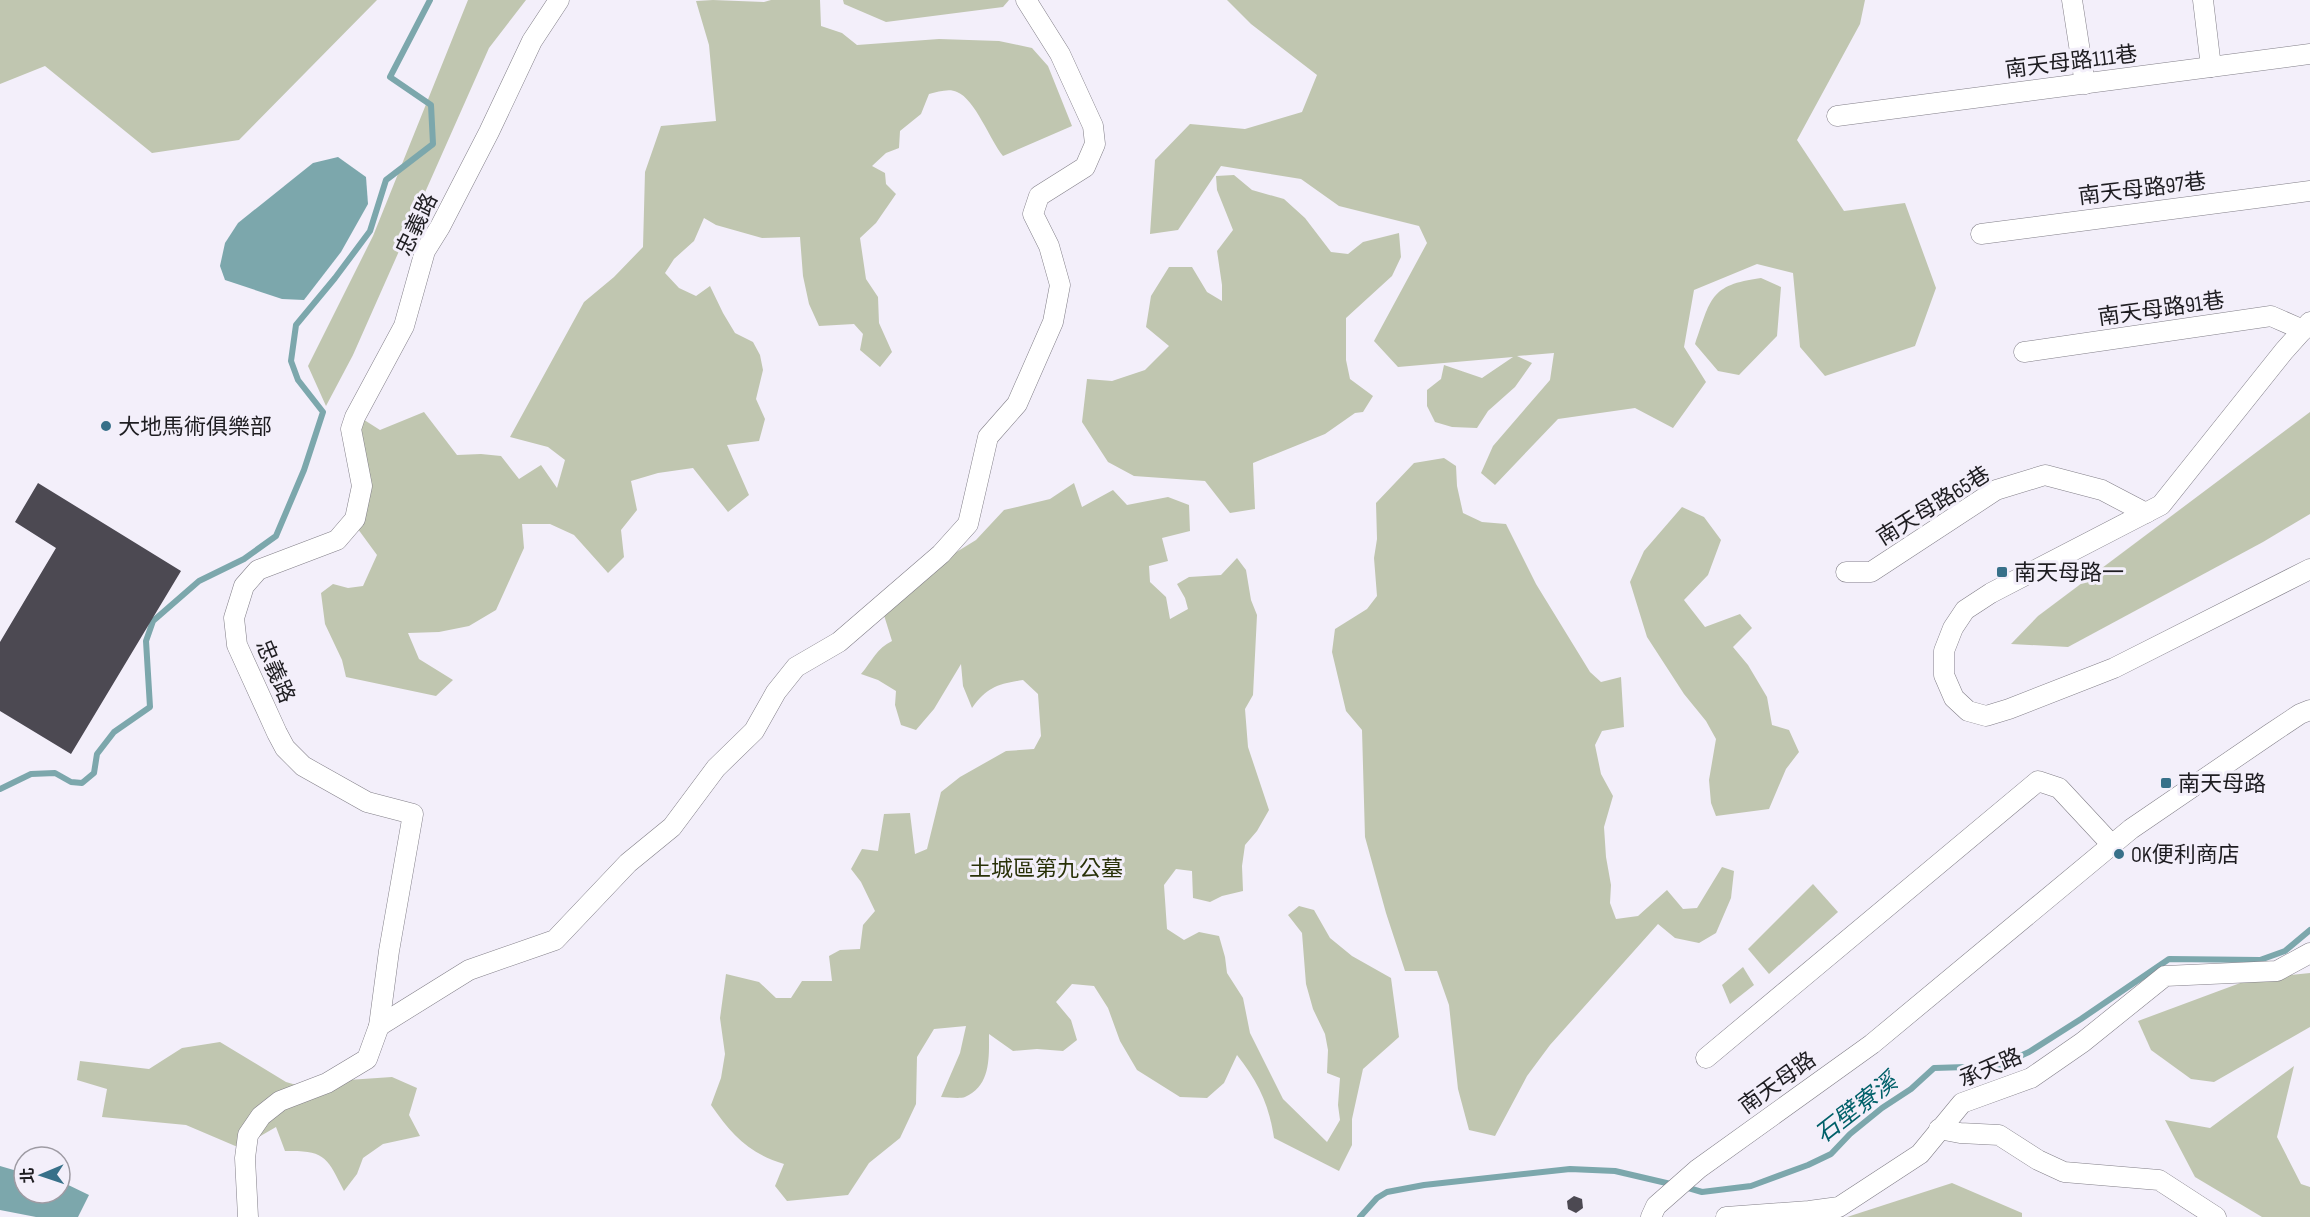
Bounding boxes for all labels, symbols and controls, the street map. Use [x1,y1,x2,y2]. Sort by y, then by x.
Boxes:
street label: 南天母路111巷 [2003,41,2139,84]
street label: 南天母路97巷 [2077,168,2208,211]
street label: 忠義路 [391,189,444,260]
street label: 南天母路91巷 [2096,287,2226,332]
place label: 大地馬術俱樂部 [118,414,272,441]
marker: 大地馬術俱樂部 [99,419,113,433]
street label: 南天母路65巷 [1872,461,1995,552]
place label: 南天母路一 [2014,560,2124,587]
marker: 南天母路一 [1995,565,2009,579]
street label: 忠義路 [249,636,300,707]
place label: 南天母路 [2178,771,2266,798]
marker: 南天母路 [2159,776,2173,790]
place label: OK便利商店 [2131,842,2240,869]
marker: OK便利商店 [2112,847,2126,861]
park label: 土城區第九公墓 [969,856,1123,883]
street label: 承天路 [1955,1043,2026,1094]
street label: 南天母路 [1734,1046,1821,1120]
water label: 石壁寮溪 [1810,1066,1905,1149]
north arrow [12,1145,72,1205]
text: 北 [19,1167,38,1184]

